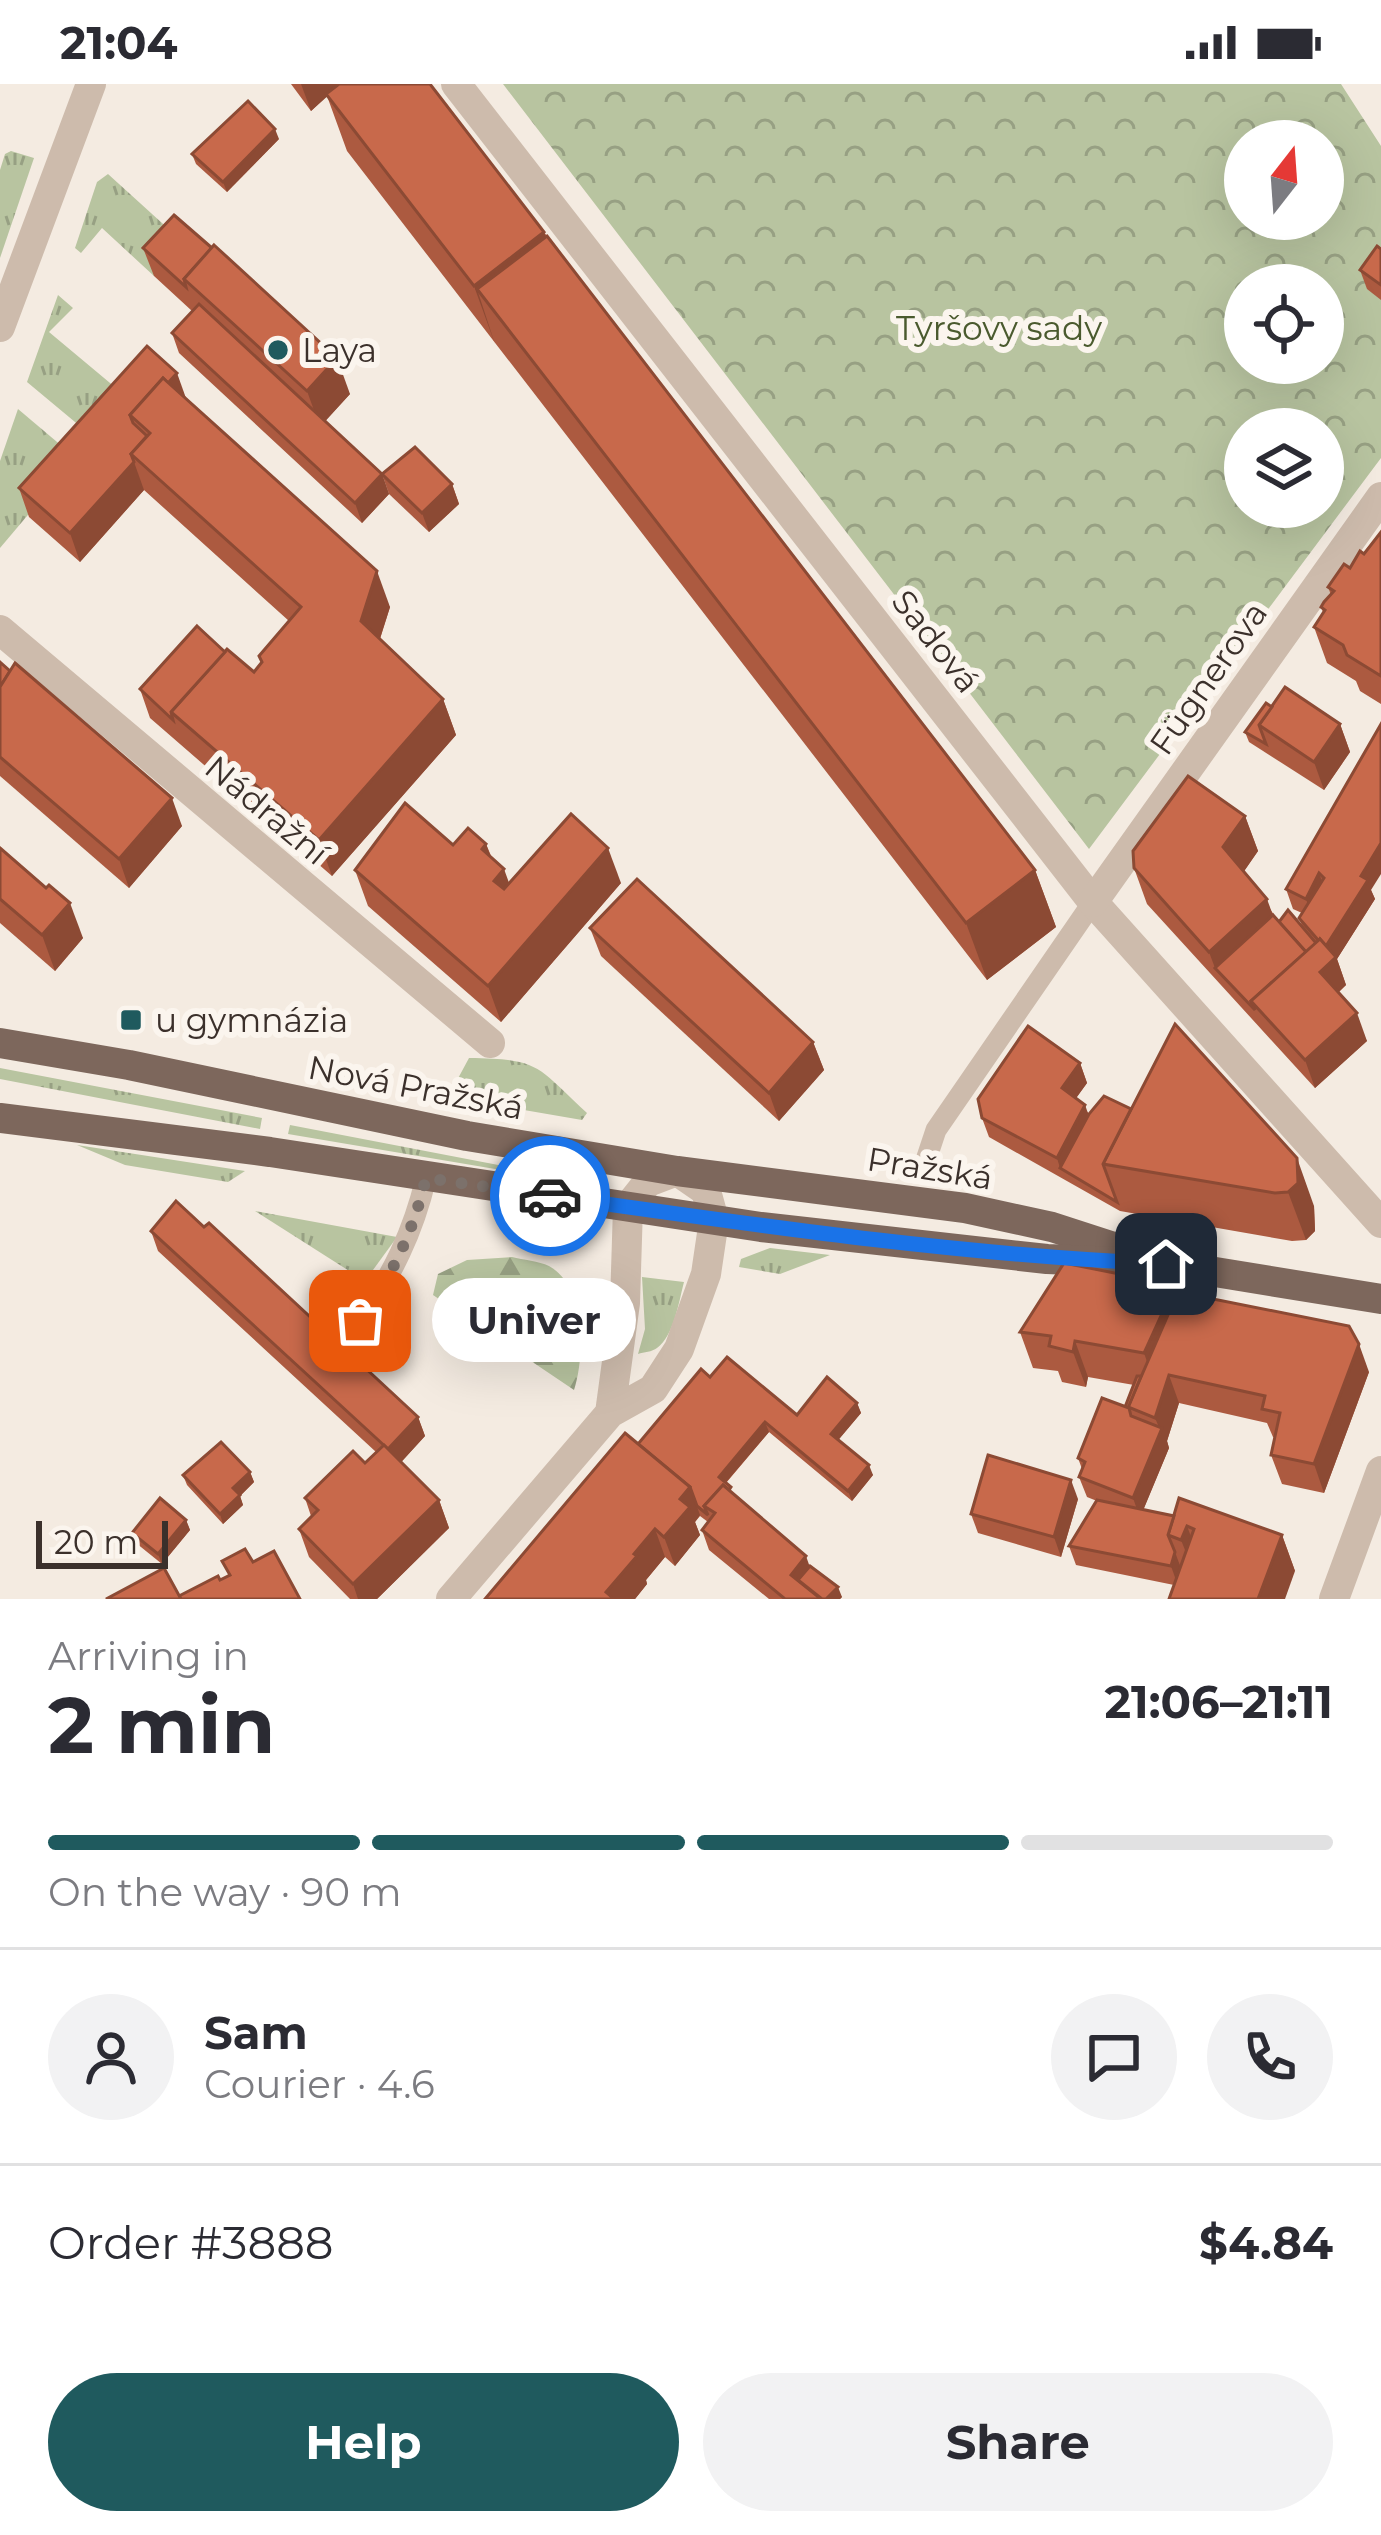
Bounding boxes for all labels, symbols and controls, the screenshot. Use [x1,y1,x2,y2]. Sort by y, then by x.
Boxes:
text: 21:04 [60,15,178,70]
north arrow [1224,120,1344,240]
map controls [1224,120,1344,528]
button: locate [1224,264,1344,384]
park label: Tyršovy sady [896,308,1102,348]
place label: Laya [302,330,377,370]
marker: Laya [265,337,291,363]
button: layers [1224,408,1344,528]
street label: Sadová [884,582,988,700]
street label: Fügnerova [1141,594,1275,762]
street label: Nádražní [197,747,337,874]
place label: u gymnázia [155,1000,348,1040]
marker: u gymnázia [118,1007,144,1033]
street label: Nová Pražská [305,1047,527,1127]
courier [490,1136,610,1256]
street label: Pražská [865,1138,995,1198]
icon: car [517,1163,583,1229]
pin [1115,1213,1217,1315]
icon: home [1133,1231,1199,1297]
pin [309,1270,411,1372]
callout: Univer [432,1279,636,1363]
icon: bag [327,1288,393,1354]
text: Univer [467,1296,601,1344]
scale bar [36,1515,168,1568]
text: 20 m [54,1522,138,1562]
text: Arriving in [48,1632,249,1680]
text: 21:06–21:11 [1105,1674,1333,1729]
text: 2 min [48,1677,275,1773]
text: On the way · 90 m [48,1868,402,1916]
button: person [48,1994,174,2120]
button: chat [1051,1994,1177,2120]
button: phone [1207,1994,1333,2120]
text: Sam [204,2005,308,2060]
text: Courier · 4.6 [204,2060,435,2108]
text: Order #3888 [48,2215,334,2270]
text: $4.84 [1199,2215,1333,2270]
button: Help [48,2373,679,2511]
button: Share [703,2373,1333,2511]

